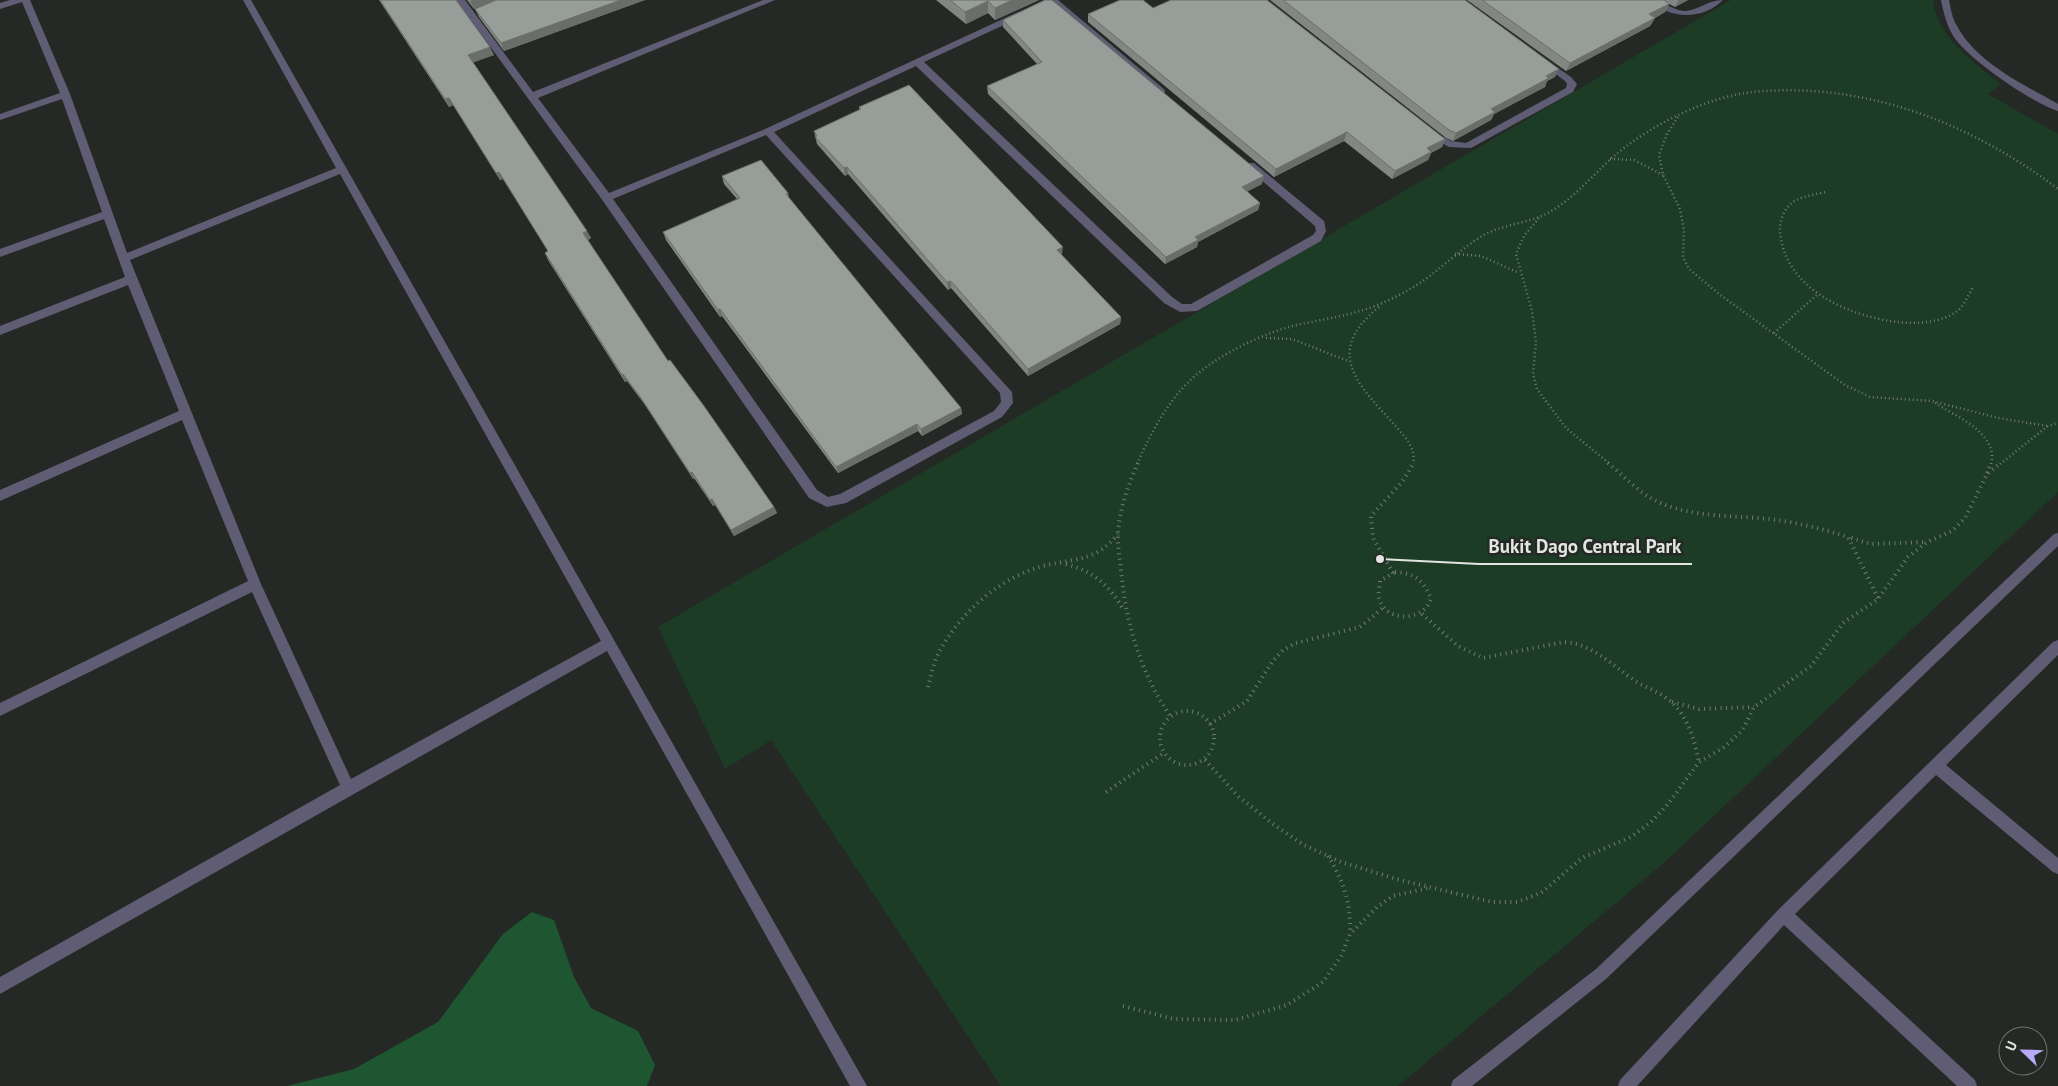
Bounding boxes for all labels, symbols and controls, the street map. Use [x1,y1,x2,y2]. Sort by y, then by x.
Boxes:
callout: Bukit Dago Central Park [1479,530,1692,564]
text: Bukit Dago Central Park [1489,534,1682,558]
north arrow [1998,1026,2048,1076]
text: U [2001,1038,2021,1053]

